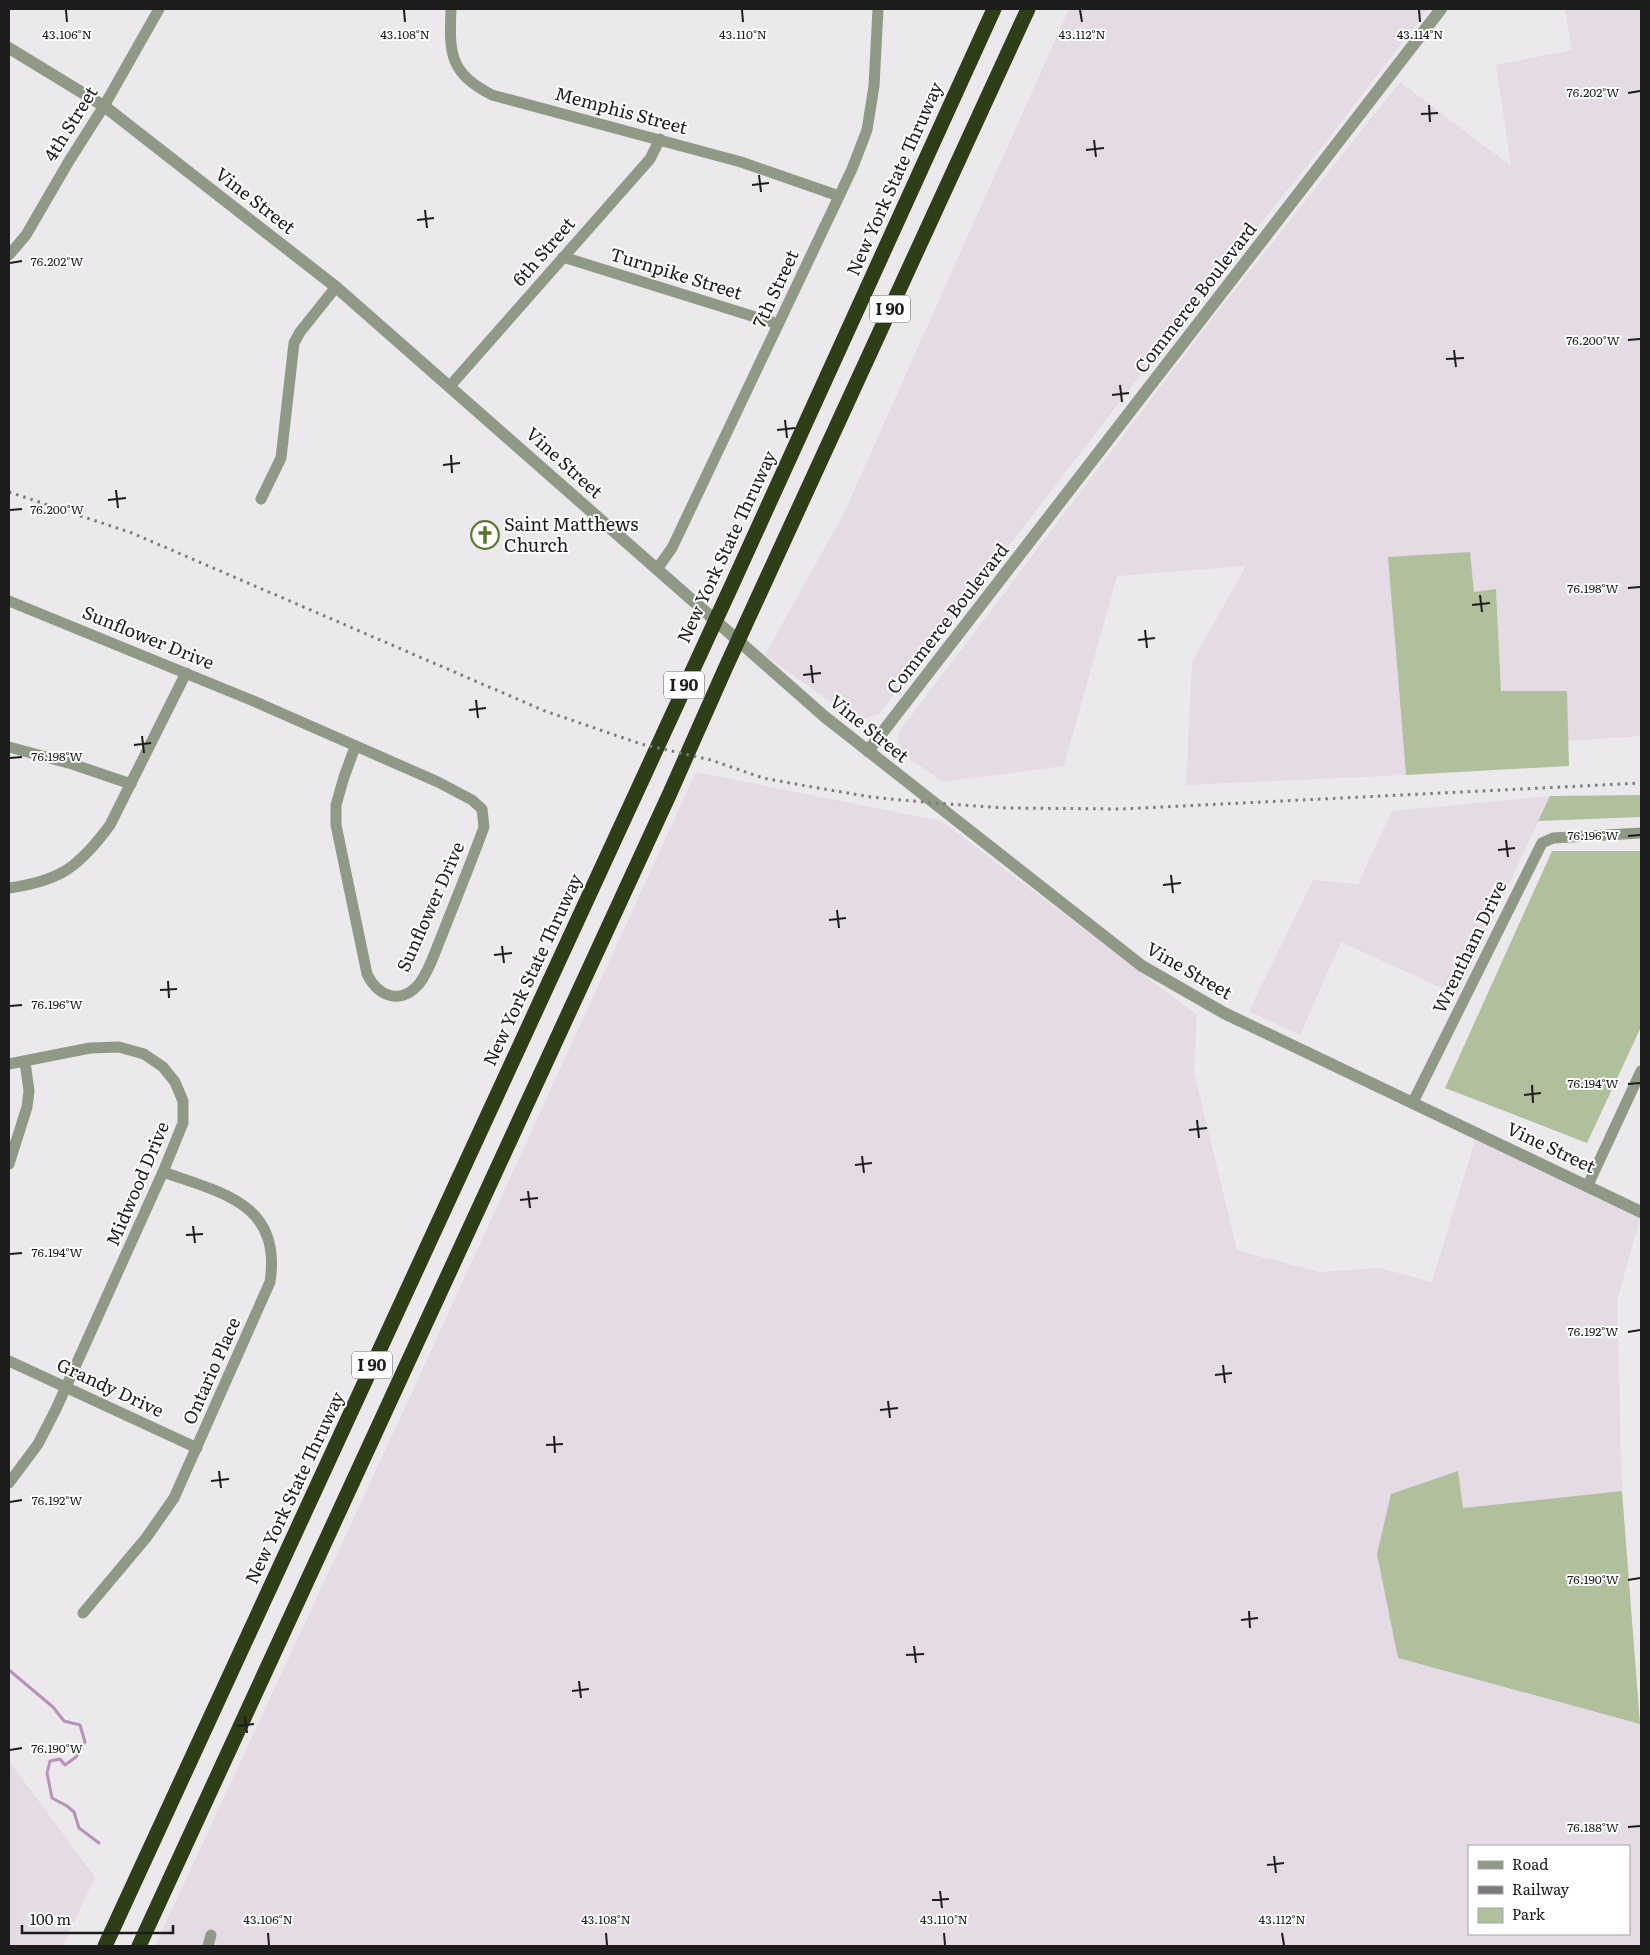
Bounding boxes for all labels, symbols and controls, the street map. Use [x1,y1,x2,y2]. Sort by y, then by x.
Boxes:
text: 43.106°N [42,25,92,43]
text: 43.108°N [380,25,430,43]
text: 43.110°N [719,25,767,43]
text: 43.112°N [1059,25,1105,43]
text: 43.114°N [1397,25,1443,43]
street label: New York State Thruway [839,77,949,280]
street label: Memphis Street [552,79,691,140]
street label: 4th Street [36,80,104,166]
text: 76.202°W [1567,83,1619,101]
street label: Vine Street [210,160,302,240]
street label: 6th Street [505,210,581,292]
street label: Commerce Boulevard [1127,216,1262,378]
street label: Turnpike Street [607,240,747,306]
street label: 7th Street [745,244,805,332]
text: 76.202°W [31,252,83,270]
road number: I 90 [870,296,910,322]
text: 76.200°W [1566,331,1620,349]
street label: Vine Street [521,420,610,504]
street label: New York State Thruway [669,445,782,647]
text: 76.200°W [30,500,84,518]
place label: Saint Matthews Church [504,510,638,558]
church icon: Saint Matthews Church [470,520,500,550]
street label: Commerce Boulevard [879,537,1014,699]
text: 76.198°W [1567,579,1619,597]
street label: Sunflower Drive [79,598,218,675]
road number: I 90 [664,672,704,698]
street label: Vine Street [824,687,916,769]
text: 76.198°W [31,747,83,765]
text: 76.196°W [1567,826,1619,844]
street label: Sunflower Drive [389,837,470,976]
street label: New York State Thruway [475,868,588,1070]
street label: Wrentham Drive [1425,875,1512,1017]
street label: Vine Street [1142,934,1238,1006]
text: 76.196°W [31,995,83,1013]
text: 76.194°W [1567,1074,1619,1092]
street label: Vine Street [1503,1114,1601,1179]
street label: Midwood Drive [98,1117,175,1250]
text: 76.194°W [31,1243,83,1261]
street label: Ontario Place [175,1312,246,1428]
text: 76.192°W [1568,1322,1618,1340]
street label: Grandy Drive [53,1350,168,1423]
road number: I 90 [352,1352,392,1378]
street label: New York State Thruway [237,1386,350,1588]
text: 76.192°W [32,1491,82,1509]
text: 76.190°W [1567,1570,1619,1588]
text: 76.190°W [31,1739,83,1757]
text: 76.188°W [1567,1818,1619,1836]
legend [1468,1845,1630,1935]
text: Road [1512,1852,1548,1875]
text: Railway [1512,1877,1570,1900]
scale bar [22,1902,174,1934]
text: Park [1512,1902,1546,1925]
text: 100 m [30,1907,71,1930]
text: 43.106°N [243,1910,293,1928]
text: 43.108°N [581,1910,631,1928]
text: 43.110°N [920,1910,968,1928]
text: 43.112°N [1259,1910,1305,1928]

